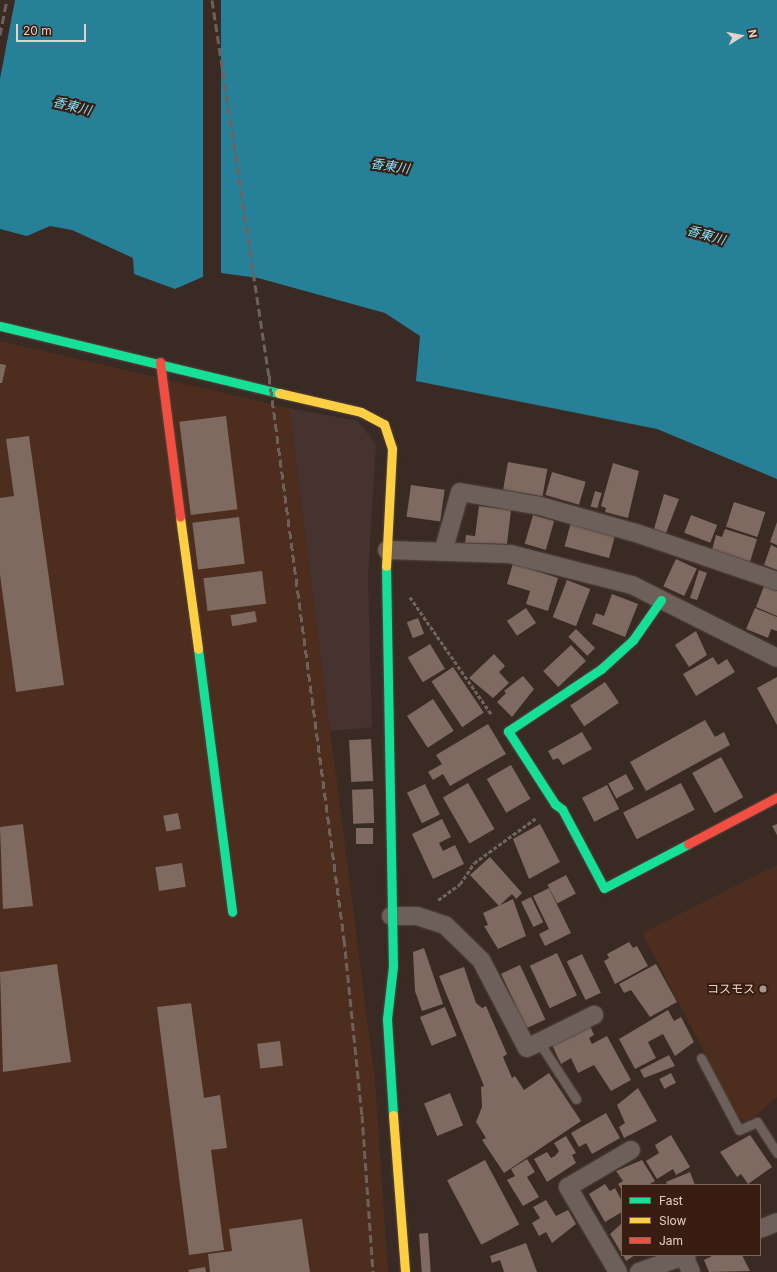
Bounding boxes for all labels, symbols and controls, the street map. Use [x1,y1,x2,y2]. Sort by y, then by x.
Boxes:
scale bar [18,16,88,42]
north arrow [721,16,761,56]
text: 20 m [23,23,52,38]
text: N [745,28,760,39]
water label: 香東川 [51,94,93,118]
water label: 香東川 [370,155,410,177]
water label: 香東川 [685,222,727,248]
place label: コスモス [707,982,755,996]
marker: コスモス [758,984,768,994]
legend [621,1184,761,1256]
text: Fast [659,1193,683,1208]
text: Slow [659,1213,686,1228]
text: Jam [659,1233,683,1248]

